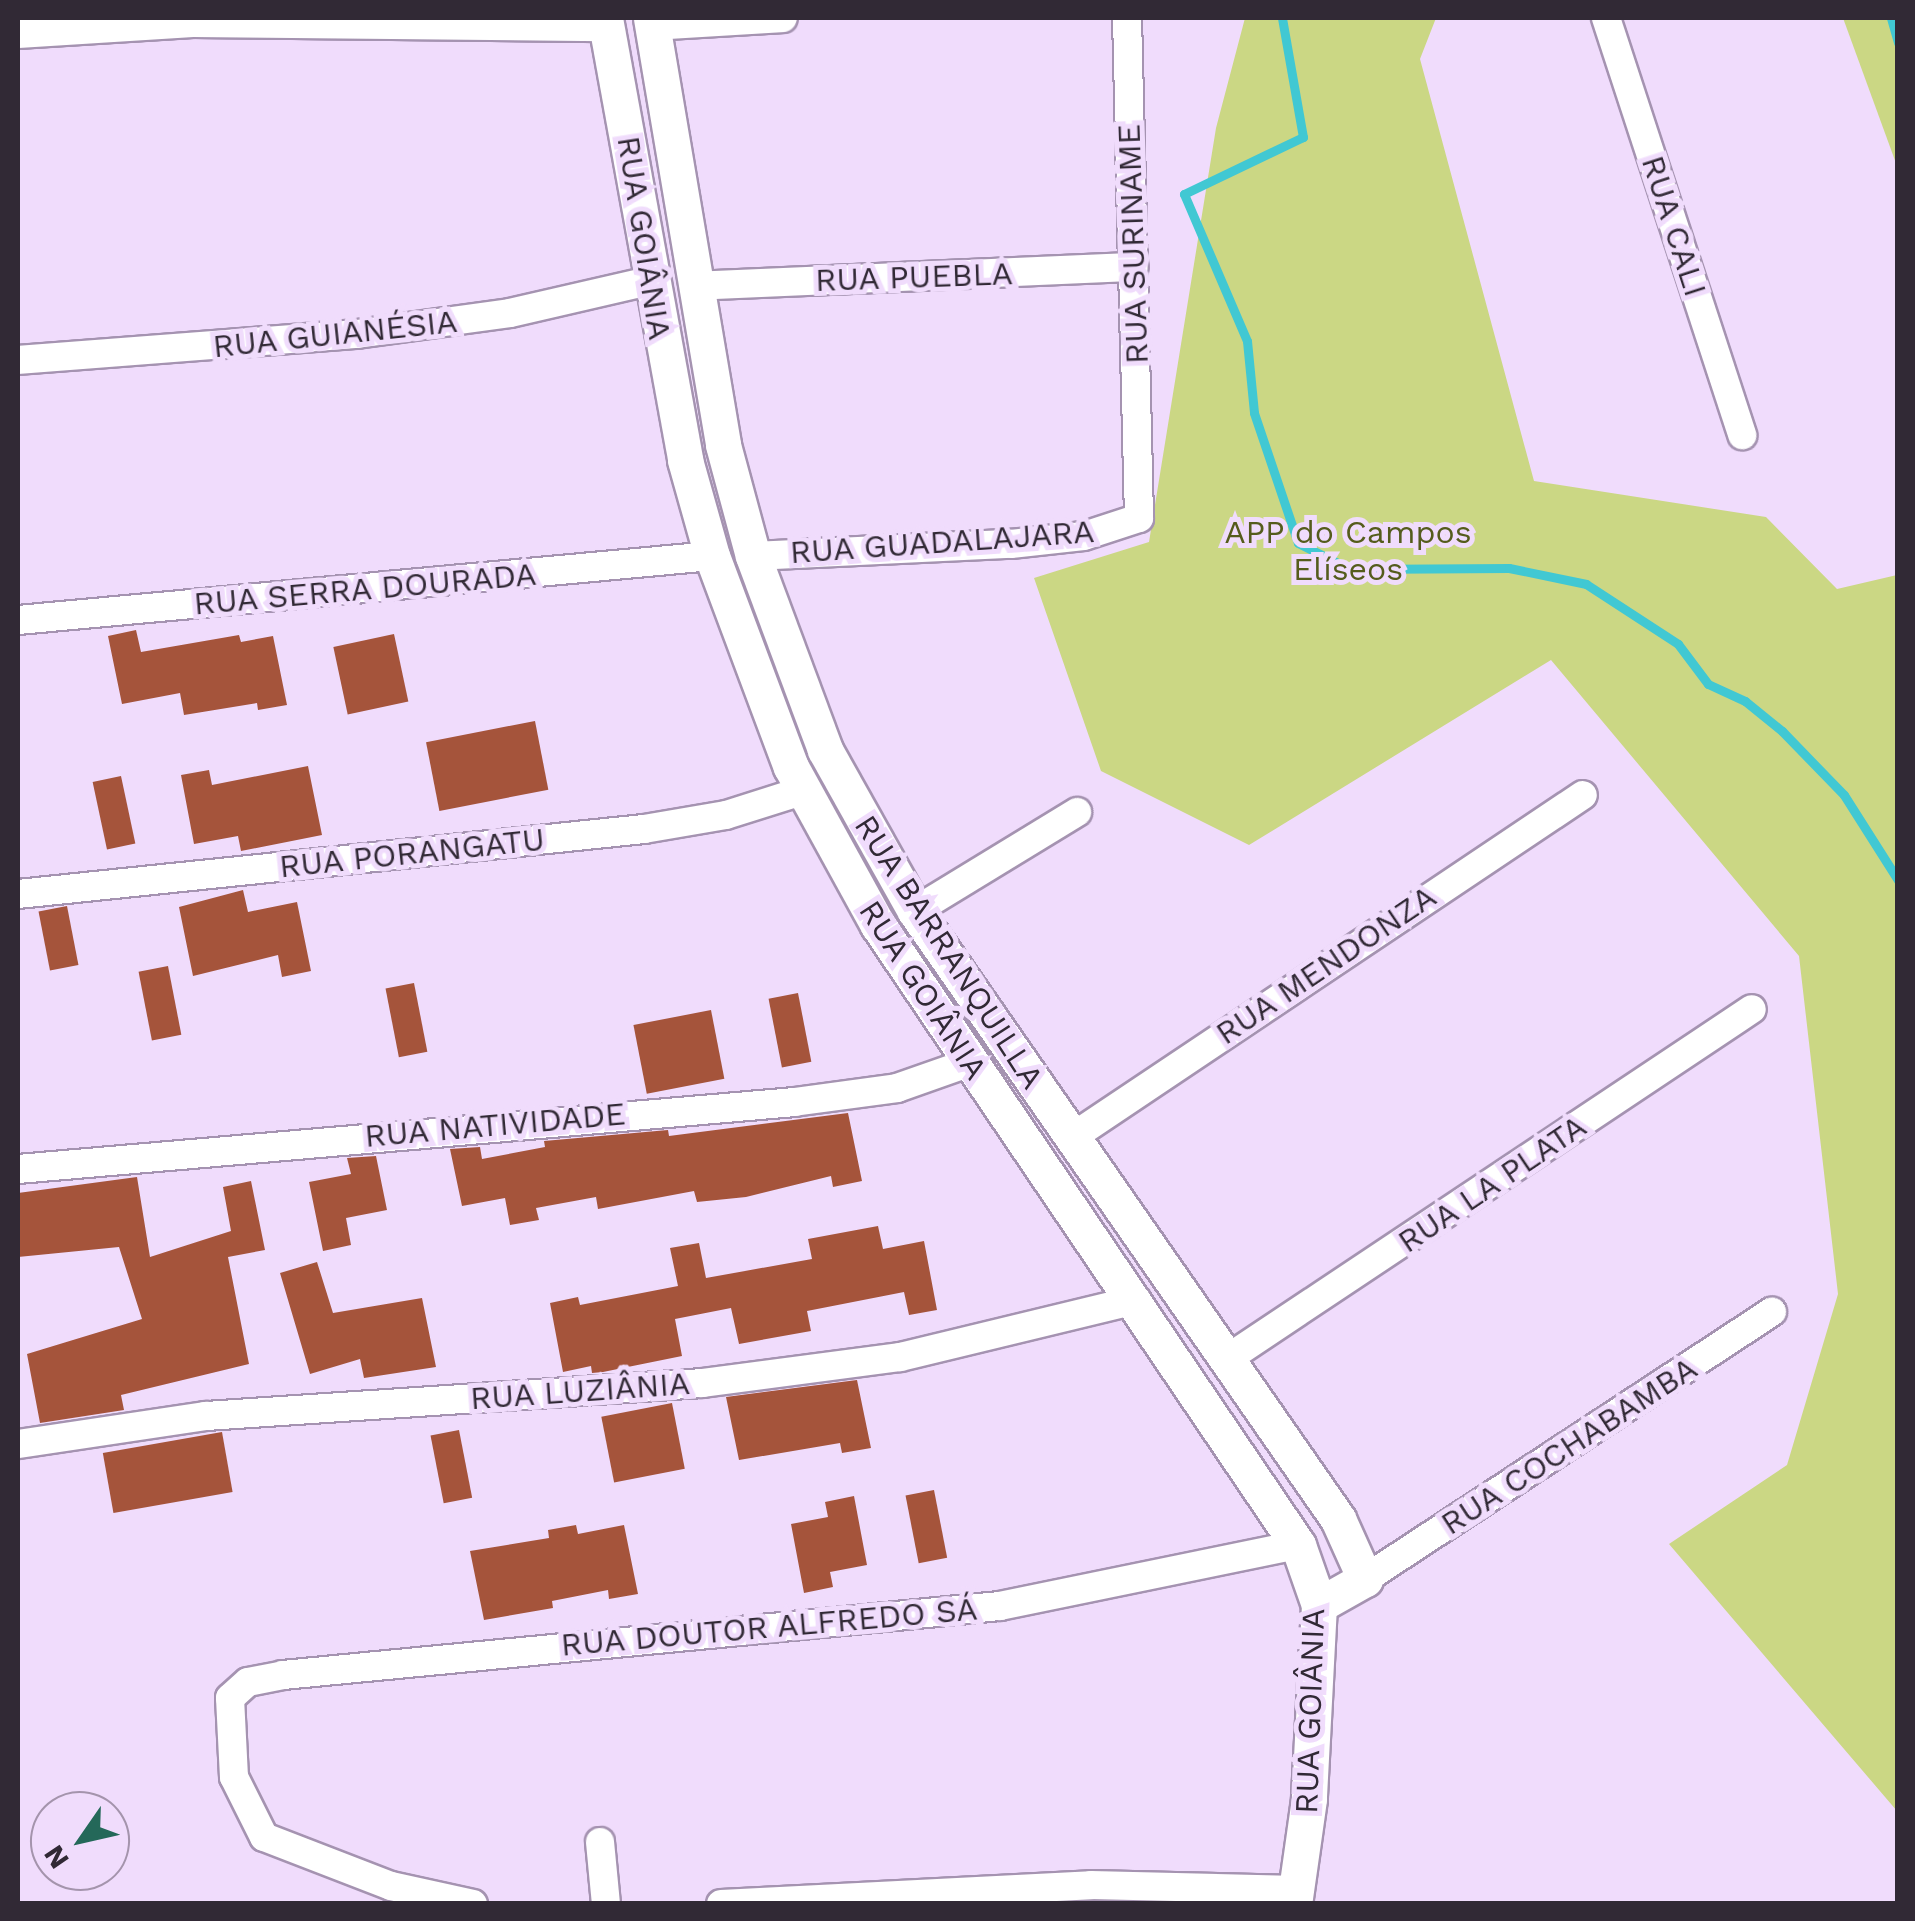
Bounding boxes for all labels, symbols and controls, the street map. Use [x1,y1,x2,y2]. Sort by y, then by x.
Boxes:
street label: RUA SURINAME [1110,123,1156,365]
street label: RUA GOIÂNIA [609,133,679,343]
street label: RUA CALI [1633,150,1715,302]
street label: RUA PUEBLA [814,254,1014,300]
street label: RUA GUIANÉSIA [210,302,460,366]
street label: RUA GUADALAJARA [788,512,1096,572]
park label: APP do Campos Elíseos [1224,514,1472,589]
street label: RUA SERRA DOURADA [191,555,539,623]
street label: RUA BARRANQUILLA [846,808,1052,1096]
street label: RUA PORANGATU [277,820,547,886]
street label: RUA MENDONZA [1208,877,1444,1053]
street label: RUA GOIÂNIA [851,893,995,1087]
street label: RUA NATIVIDADE [362,1094,628,1156]
street label: RUA LA PLATA [1390,1106,1594,1262]
street label: RUA COCHABAMBA [1433,1349,1705,1543]
street label: RUA LUZIÂNIA [468,1364,692,1418]
street label: RUA DOUTOR ALFREDO SÁ [558,1590,980,1664]
street label: RUA GOIÂNIA [1287,1607,1333,1815]
north arrow [30,1791,130,1891]
text: N [37,1839,76,1875]

